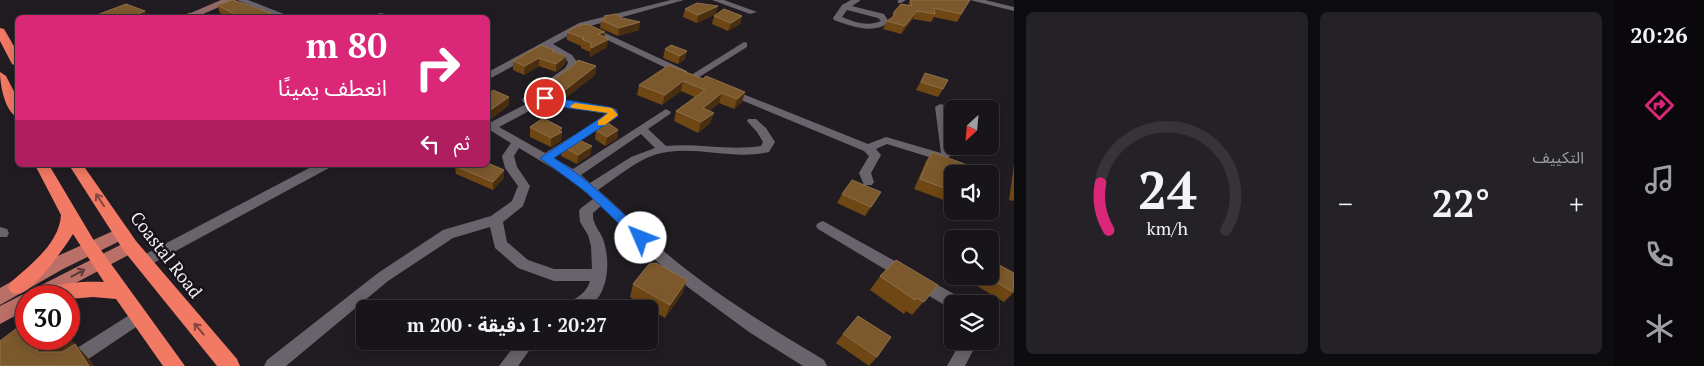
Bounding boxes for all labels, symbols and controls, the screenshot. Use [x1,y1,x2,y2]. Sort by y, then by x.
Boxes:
text: 20:26 [1630,20,1688,49]
text: 80 m [306,22,387,68]
icon: right [405,35,470,100]
text: انعطف يمينًا [278,73,387,102]
pin [524,77,566,119]
icon: arrive [531,84,559,112]
icon: directions [1642,88,1677,123]
north arrow [944,100,999,155]
map controls [944,100,999,350]
icon: left [416,130,444,158]
text: ثم [454,130,470,155]
text: التكييف [1532,146,1584,168]
text: 24 [1138,155,1197,224]
icon: music [1642,162,1677,197]
button: sound [944,165,999,220]
text: 22° [1432,178,1490,228]
text: − [1338,185,1353,222]
text: + [1569,185,1584,222]
one-way arrow [95,194,105,208]
street label: Coastal Road [125,206,208,303]
position arrow [614,211,666,263]
text: km/h [1146,216,1188,240]
button: search [944,230,999,285]
icon: phone [1642,237,1677,272]
one-way arrow [70,268,85,277]
speed limit sign: 30 [15,285,80,350]
button: layers [944,295,999,350]
icon: climate [1642,311,1677,346]
text: 20:27 · 1 دقيقة · 200 m [407,312,607,337]
one-way arrow [193,322,205,335]

